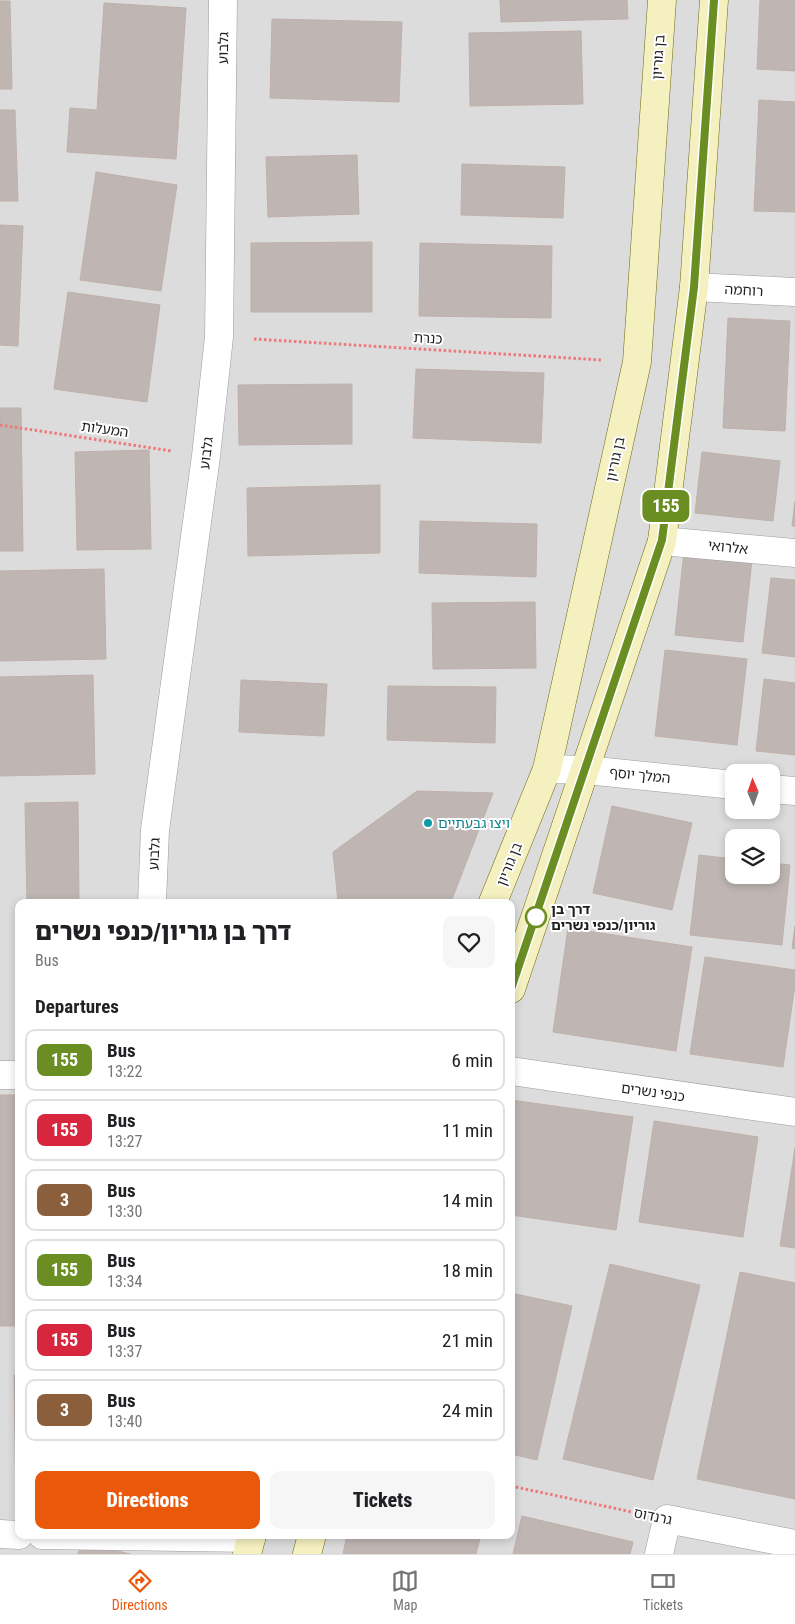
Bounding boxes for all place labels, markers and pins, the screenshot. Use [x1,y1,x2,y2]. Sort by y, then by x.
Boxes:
place label: ויצו גבעתיים [438,815,510,831]
marker: ויצו גבעתיים [422,817,434,829]
place label: דרך בן גוריון/כנפי נשרים [551,901,656,933]
marker: דרך בן גוריון/כנפי נשרים [525,906,547,928]

